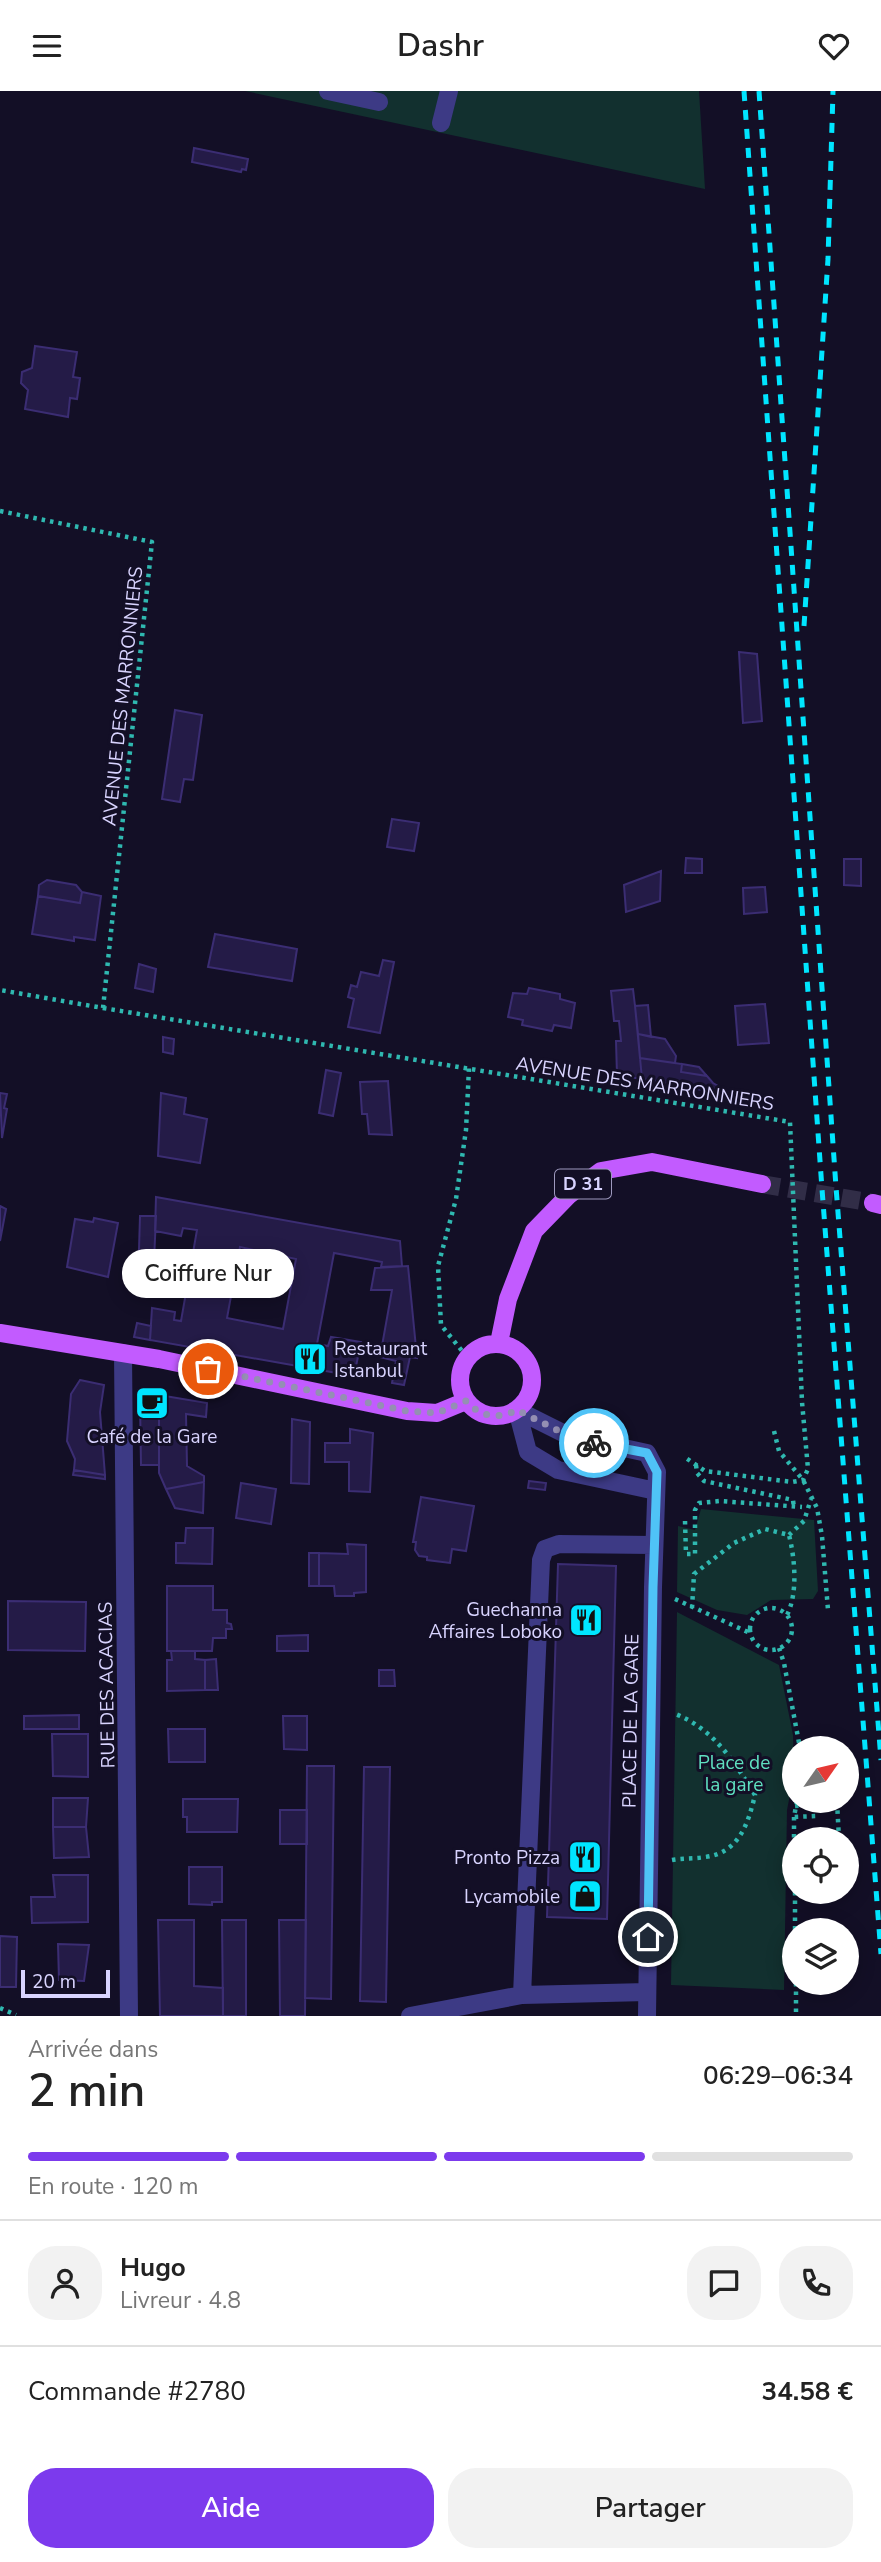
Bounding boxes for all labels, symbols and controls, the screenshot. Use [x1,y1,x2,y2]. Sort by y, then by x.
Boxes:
text: Dashr [397,24,484,67]
icon: menu [28,27,66,65]
icon: heart [815,27,853,65]
street label: AVENUE DES MARRONNIERS [96,565,150,827]
street label: AVENUE DES MARRONNIERS [514,1051,776,1117]
road number: D 31 [555,1169,611,1199]
callout: Coiffure Nur [122,1250,294,1299]
text: Coiffure Nur [144,1258,272,1289]
place label: Restaurant Istanbul [334,1336,428,1384]
pin [178,1339,238,1399]
restaurant icon: Restaurant Istanbul [291,1340,329,1378]
icon: bag [189,1350,227,1388]
cafe icon: Café de la Gare [133,1384,171,1422]
courier [559,1408,629,1478]
place label: Café de la Gare [87,1424,217,1450]
icon: bike [575,1424,613,1462]
place label: Guechanna Affaires Loboko [428,1597,562,1645]
street label: RUE DES ACACIAS [93,1601,121,1769]
restaurant icon: Guechanna Affaires Loboko [567,1601,605,1639]
street label: PLACE DE LA GARE [616,1634,646,1808]
north arrow [782,1736,859,1813]
map controls [782,1736,859,1995]
park label: Place de la gare [698,1750,770,1798]
button: locate [782,1827,859,1904]
restaurant icon: Pronto Pizza [566,1838,604,1876]
place label: Pronto Pizza [454,1845,560,1871]
shop icon: Lycamobile [566,1877,604,1915]
place label: Lycamobile [464,1884,560,1910]
pin [618,1907,678,1967]
icon: home [629,1918,667,1956]
button: layers [782,1918,859,1995]
scale bar [21,1967,110,1999]
text: 20 m [32,1969,76,1995]
text: Arrivée dans [28,2034,158,2065]
text: 06:29–06:34 [703,2058,853,2093]
text: 2 min [28,2059,145,2122]
text: En route · 120 m [28,2171,198,2202]
button: person [28,2246,102,2320]
button: chat [687,2246,761,2320]
button: phone [779,2246,853,2320]
text: Hugo [120,2250,186,2285]
text: Livreur · 4.8 [120,2285,241,2316]
text: Commande #2780 [28,2374,246,2409]
text: 34.58 € [762,2374,853,2409]
button: Aide [28,2468,434,2548]
button: Partager [448,2468,853,2548]

